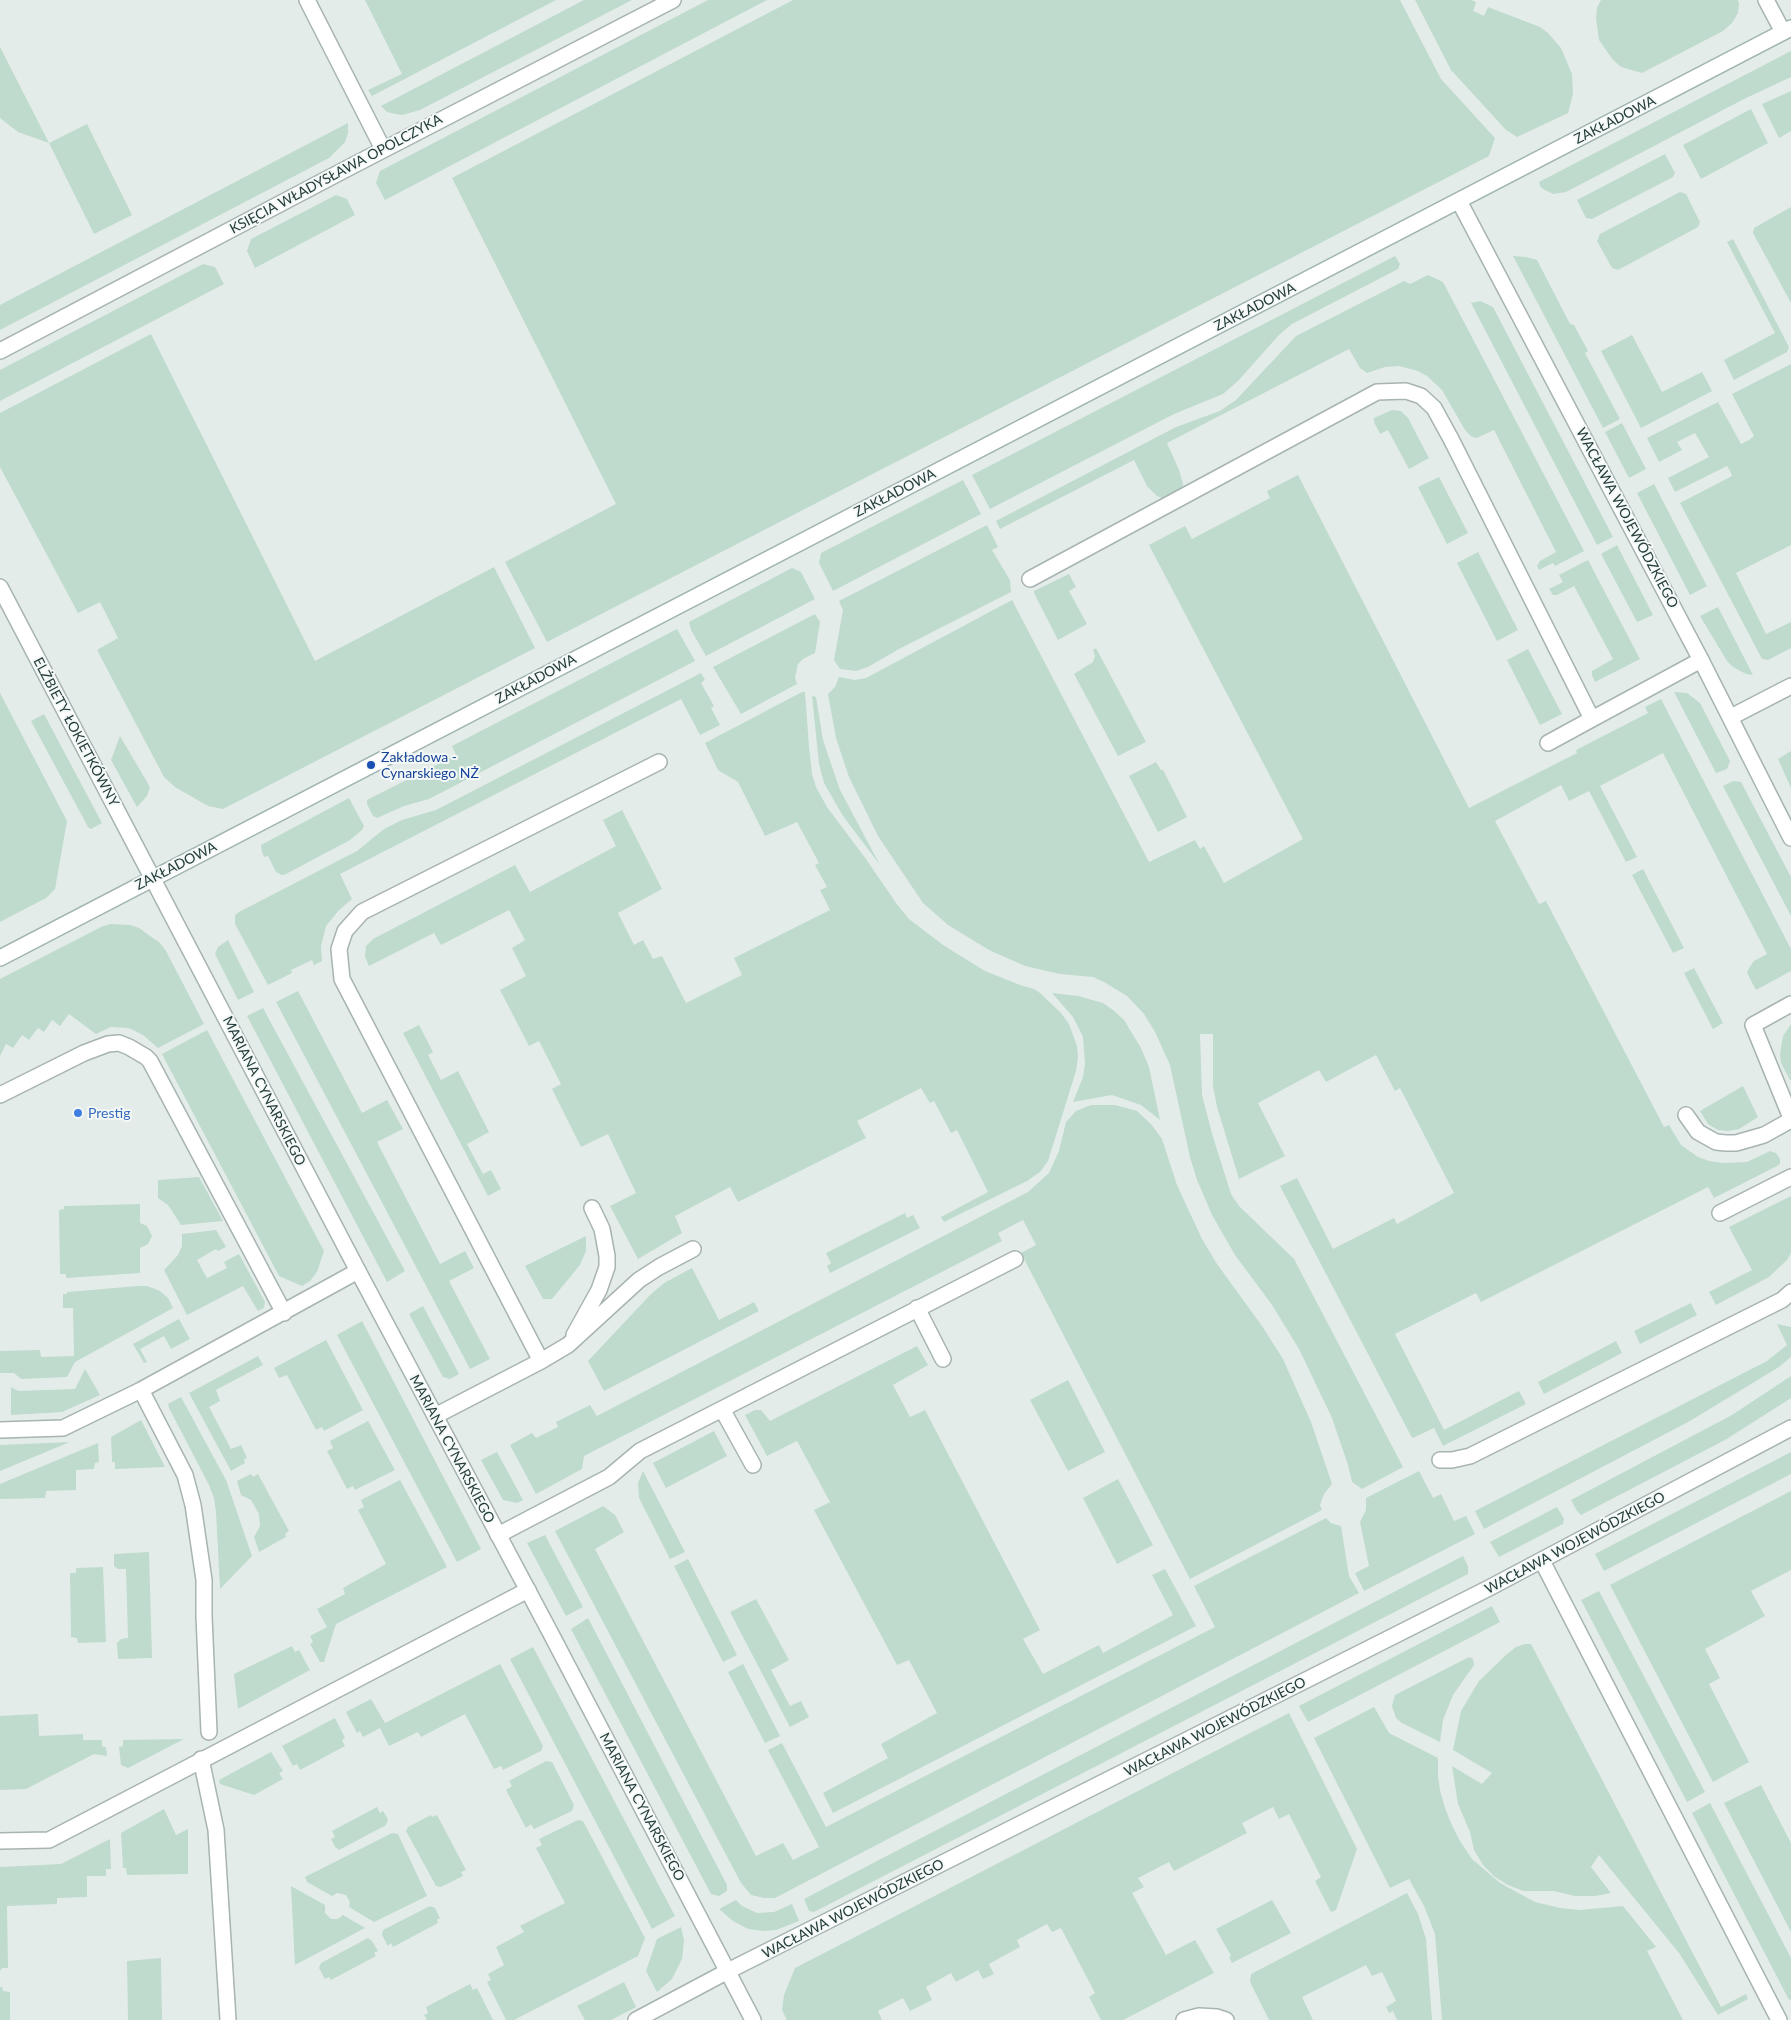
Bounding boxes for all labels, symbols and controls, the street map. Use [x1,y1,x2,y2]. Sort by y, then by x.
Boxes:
street label: ZAKŁADOWA [1571,92,1659,148]
street label: KSIĘCIA WŁADYSŁAWA OPOLCZYKA [227,111,445,237]
street label: ZAKŁADOWA [1211,279,1299,335]
street label: WACŁAWA WOJEWÓDZKIEGO [1572,425,1682,611]
street label: ZAKŁADOWA [851,465,939,521]
street label: ZAKŁADOWA [493,651,579,707]
street label: ELŻBIETY ŁOKIETKÓWNY [29,654,123,810]
place label: Zakładowa - Cynarskiego NŻ [381,749,479,782]
marker: Zakładowa - Cynarskiego NŻ [365,759,377,771]
street label: ZAKŁADOWA [132,838,220,894]
street label: MARIANA CYNARSKIEGO [219,1013,309,1169]
place label: Prestig [88,1105,130,1121]
marker: Prestig [72,1107,84,1119]
street label: MARIANA CYNARSKIEGO [406,1372,498,1526]
street label: WACŁAWA WOJEWÓDZKIEGO [1482,1488,1668,1598]
street label: WACŁAWA WOJEWÓDZKIEGO [1121,1674,1309,1780]
street label: MARIANA CYNARSKIEGO [596,1730,688,1884]
street label: WACŁAWA WOJEWÓDZKIEGO [759,1856,947,1962]

